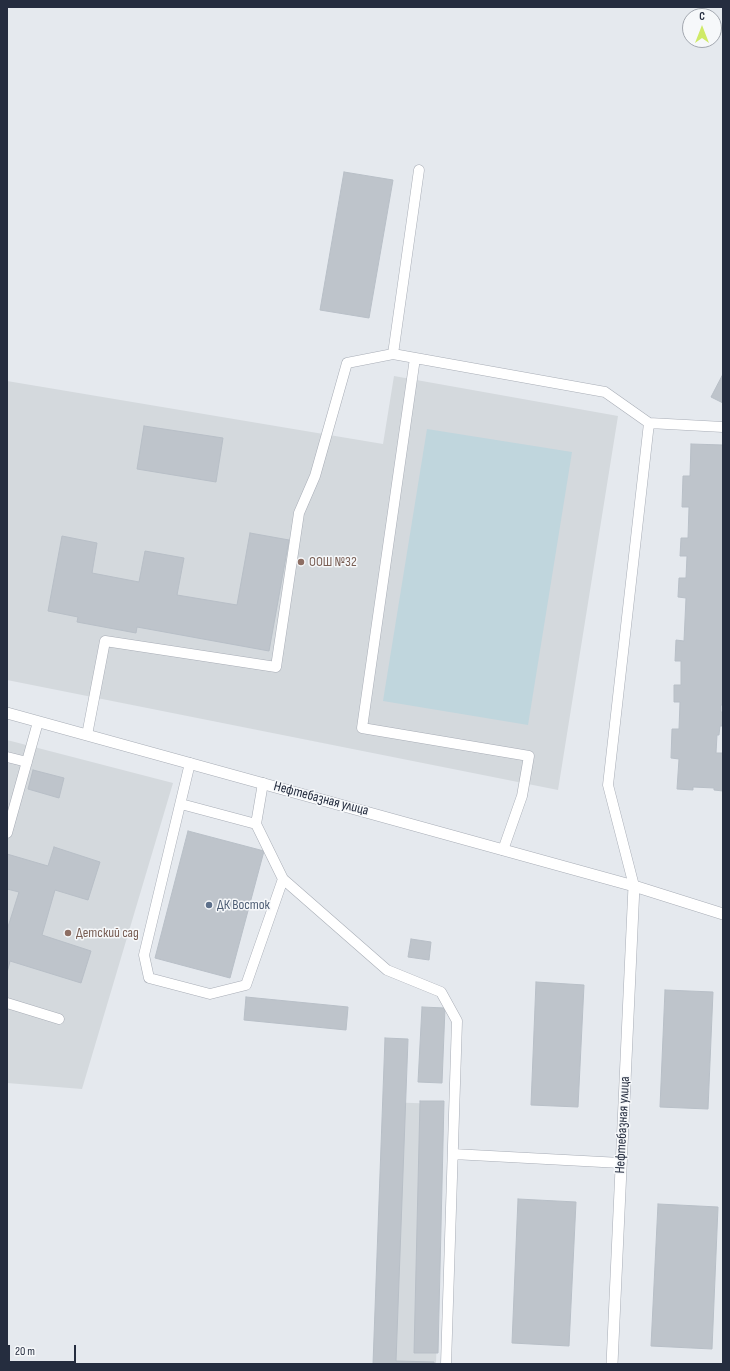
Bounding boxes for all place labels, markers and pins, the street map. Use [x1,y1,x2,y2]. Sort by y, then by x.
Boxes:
place label: ООШ №32 [309,554,357,570]
marker: ООШ №32 [296,557,306,567]
place label: ДК Восток [217,897,270,913]
marker: ДК Восток [204,900,214,910]
place label: Детский сад [76,925,139,941]
marker: Детский сад [63,928,73,938]

